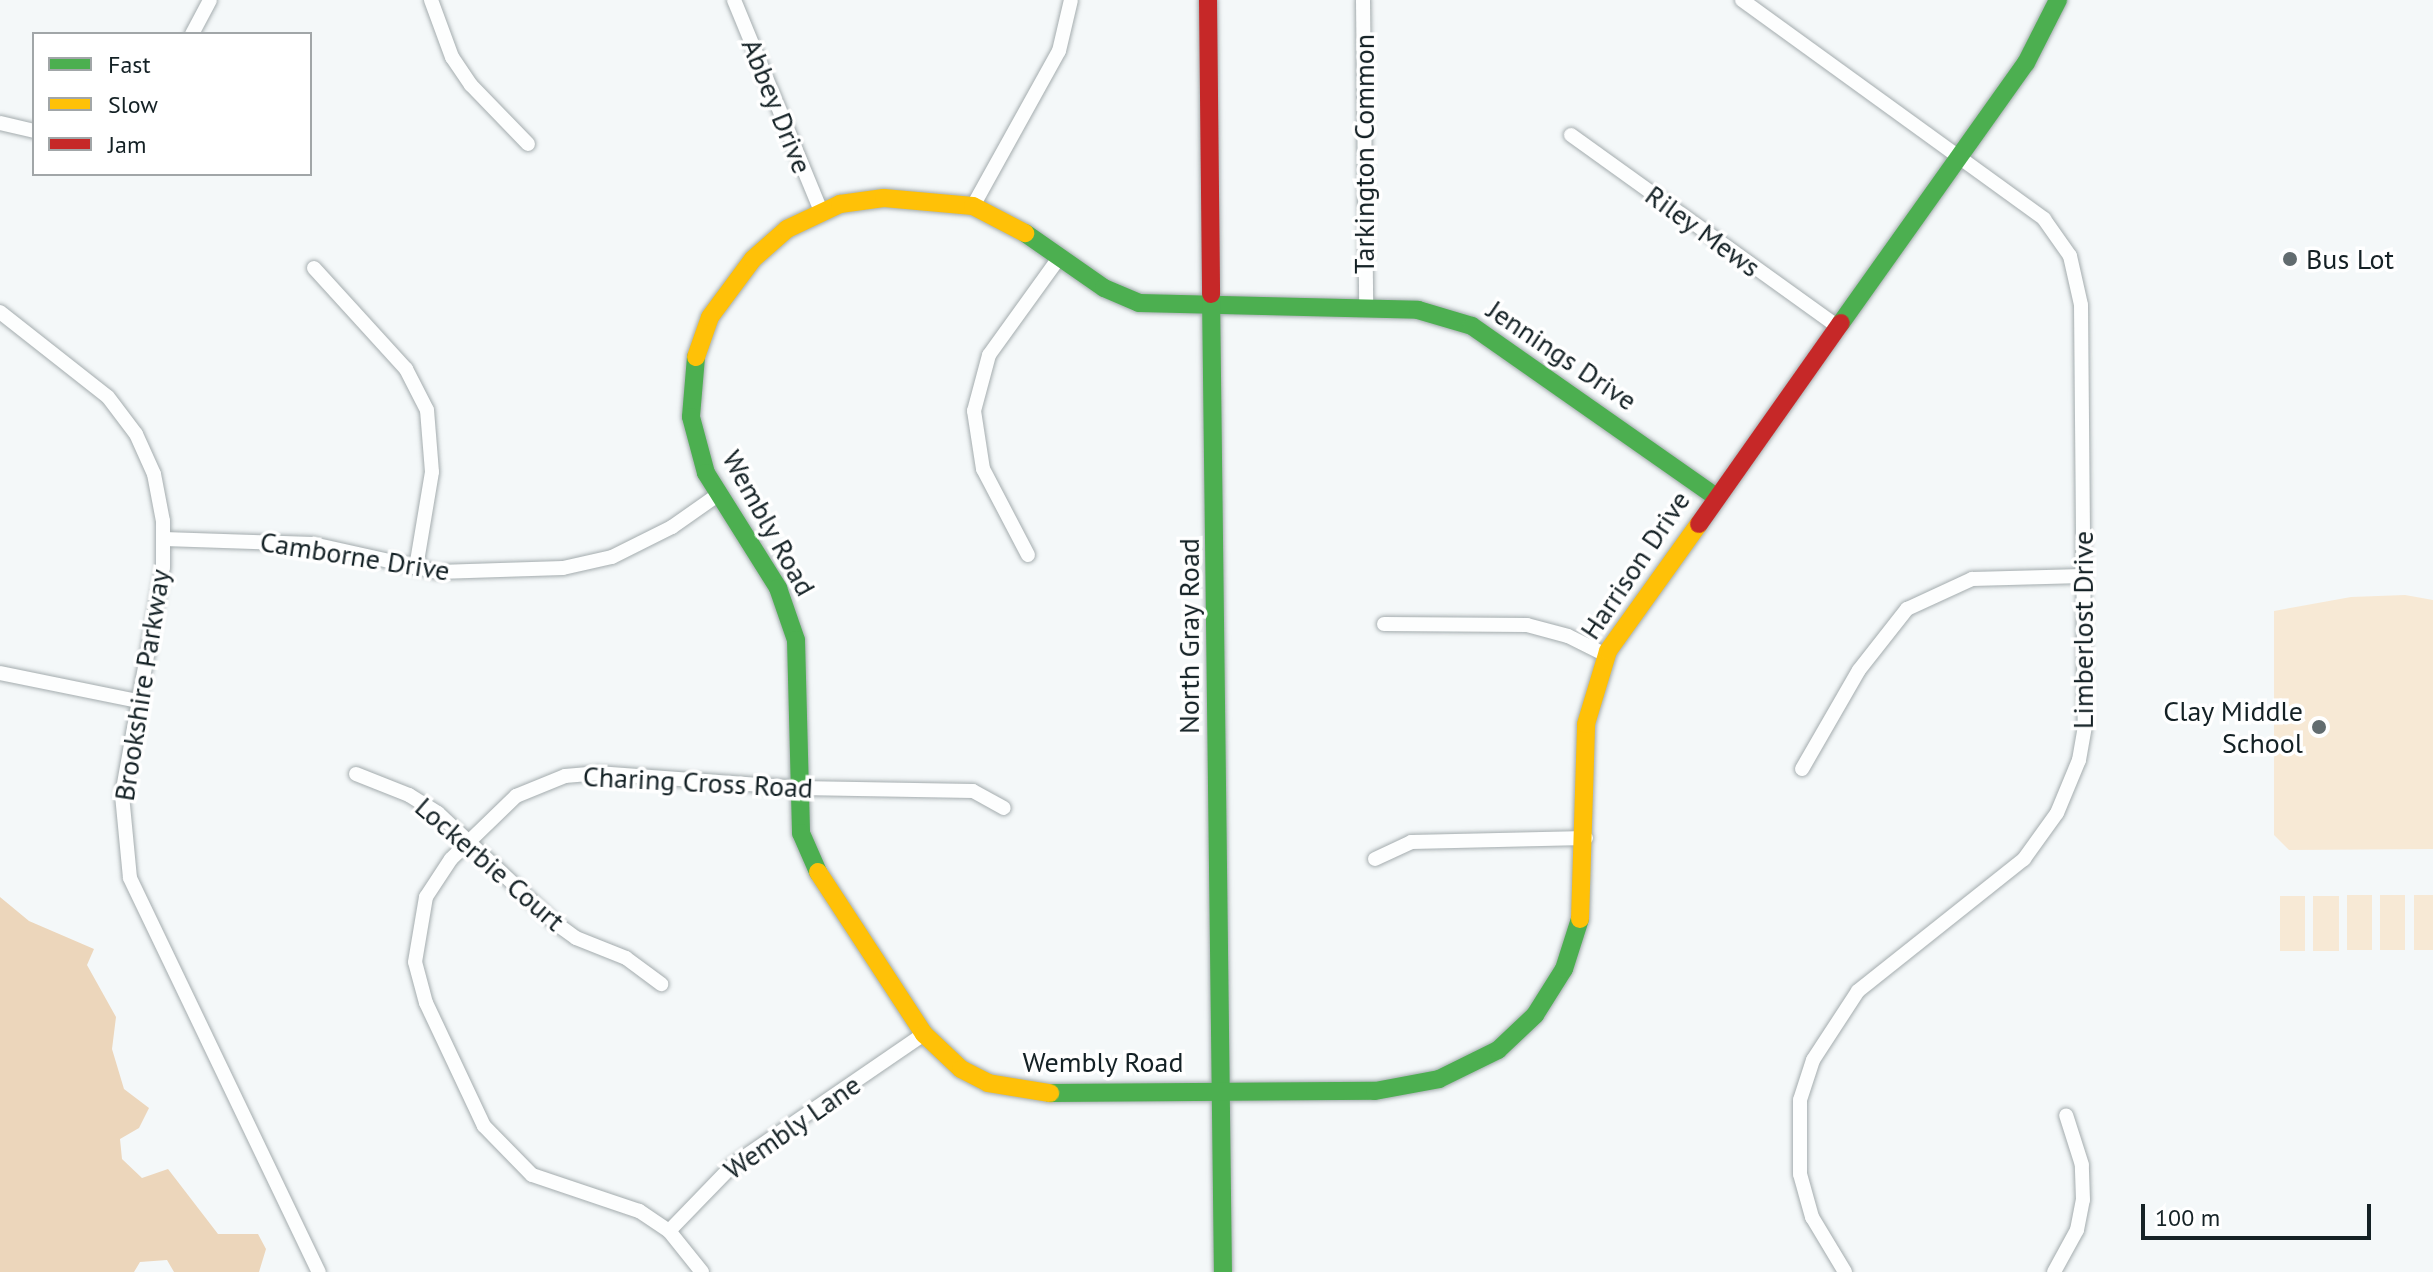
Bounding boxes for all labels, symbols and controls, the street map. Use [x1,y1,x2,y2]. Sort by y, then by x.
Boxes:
legend [32,32,312,176]
street label: Abbey Drive [735,33,819,179]
street label: Tarkington Common [1347,34,1381,274]
text: Fast [108,49,151,80]
text: Slow [108,89,158,120]
text: Jam [108,129,146,160]
street label: Riley Mews [1639,178,1767,284]
place label: Bus Lot [2306,242,2394,276]
marker: Bus Lot [2281,250,2299,268]
street label: Jennings Drive [1481,293,1643,417]
street label: Wembly Road [715,444,823,602]
street label: Harrison Drive [1573,484,1697,646]
street label: Camborne Drive [258,524,452,588]
street label: Limberlost Drive [2066,531,2100,729]
street label: North Gray Road [1172,538,1206,734]
street label: Brookshire Parkway [107,567,177,803]
place label: Clay Middle School [2162,694,2303,760]
marker: Clay Middle School [2310,718,2328,736]
street label: Charing Cross Road [582,759,814,805]
street label: Lockerbie Court [409,790,571,938]
street label: Wembly Road [1022,1045,1184,1079]
street label: Wembly Lane [717,1067,867,1187]
scale bar [2145,1188,2375,1238]
text: 100 m [2155,1202,2220,1233]

